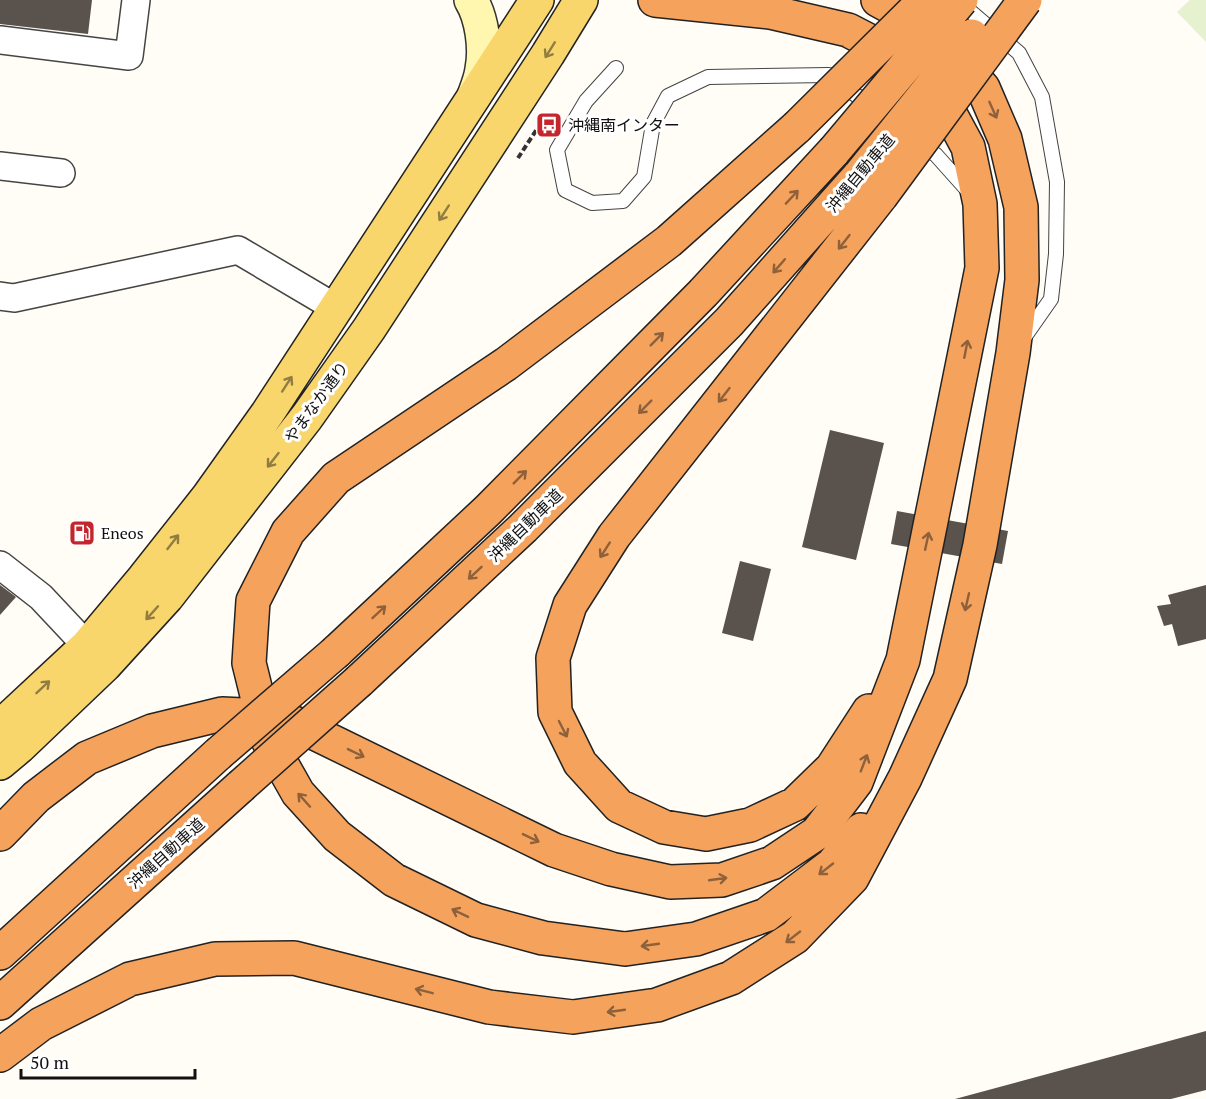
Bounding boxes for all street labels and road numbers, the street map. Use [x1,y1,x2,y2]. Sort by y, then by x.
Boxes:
street label: 沖縄自動車道 [821,129,899,217]
street label: やまなか通り [279,357,353,447]
street label: 沖縄自動車道 [483,484,567,566]
street label: 沖縄自動車道 [123,813,209,893]

